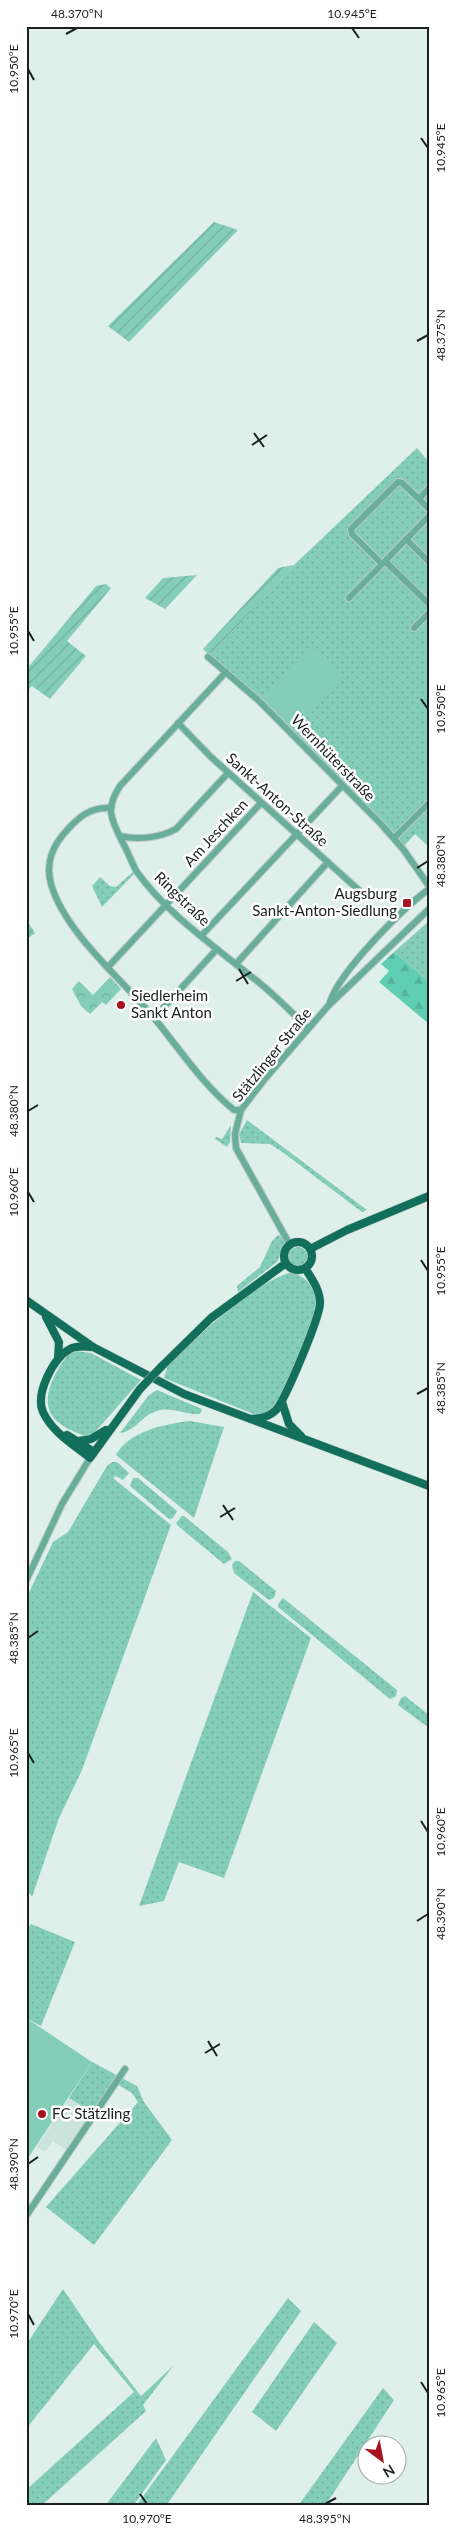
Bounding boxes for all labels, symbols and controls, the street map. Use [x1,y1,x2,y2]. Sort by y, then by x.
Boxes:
text: 48.370°N [51,6,103,21]
text: 10.945°E [327,6,377,21]
text: 10.950°E [6,44,21,94]
text: 10.945°E [433,123,448,173]
text: 48.375°N [433,309,448,361]
text: 10.955°E [6,606,21,656]
text: 10.950°E [433,684,448,734]
street label: Wernhüterstraße [288,710,380,804]
street label: Sankt-Anton-Straße [223,749,332,850]
street label: Am Jeschken [180,795,251,870]
text: 48.380°N [433,835,448,887]
street label: Ringstraße [151,867,214,929]
place label: Augsburg Sankt-Anton-Siedlung [252,884,397,919]
marker: Augsburg Sankt-Anton-Siedlung [401,897,413,909]
place label: Siedlerheim Sankt Anton [131,986,212,1021]
marker: Siedlerheim Sankt Anton [115,999,127,1011]
street label: Stätzlinger Straße [228,1004,315,1105]
text: 48.380°N [6,1085,21,1137]
text: 10.960°E [6,1167,21,1217]
text: 10.955°E [433,1246,448,1296]
text: 48.385°N [433,1362,448,1414]
text: 48.385°N [6,1612,21,1664]
text: 10.965°E [6,1728,21,1778]
text: 10.960°E [433,1807,448,1857]
text: 48.390°N [433,1888,448,1940]
place label: FC Stätzling [52,2104,130,2122]
marker: FC Stätzling [36,2108,48,2120]
text: 48.390°N [6,2138,21,2190]
text: 10.970°E [6,2289,21,2339]
text: 10.965°E [433,2368,448,2418]
north arrow [358,2434,408,2484]
text: N [380,2461,398,2482]
text: 10.970°E [122,2511,172,2526]
text: 48.395°N [299,2511,351,2526]

